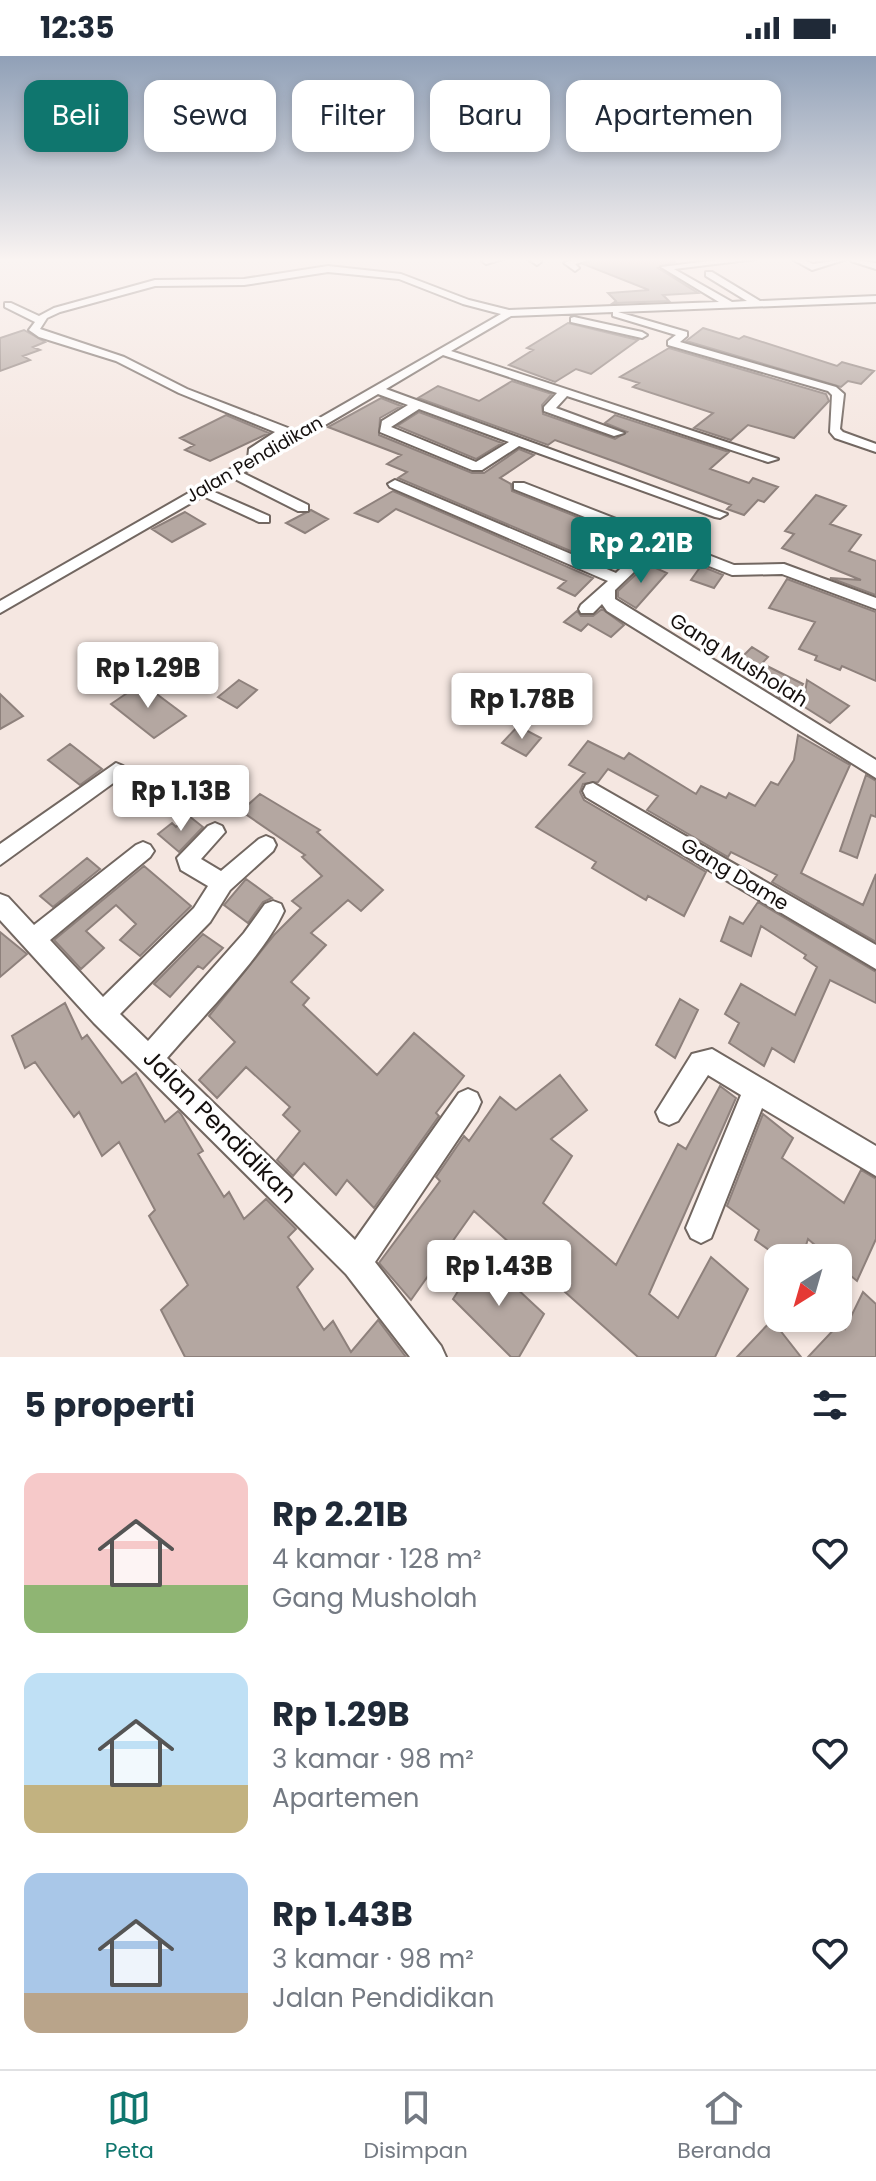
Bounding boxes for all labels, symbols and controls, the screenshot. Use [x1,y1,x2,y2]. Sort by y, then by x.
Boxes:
text: 12:35 [40,6,115,49]
chip: Beli [24,80,128,152]
chip: Sewa [144,80,276,152]
chip: Filter [292,80,414,152]
chip: Baru [430,80,550,152]
chip: Apartemen [566,80,781,152]
street label: Jalan Pendidikan [181,410,327,508]
pin: Rp 2.21B [558,517,724,585]
text: Rp 2.21B [589,525,693,561]
street label: Gang Musholah [665,606,813,714]
pin: Rp 1.29B [65,642,231,710]
text: Rp 1.29B [95,650,201,686]
pin: Rp 1.78B [439,673,605,741]
text: Rp 1.78B [469,681,575,717]
pin: Rp 1.13B [98,765,264,833]
text: Rp 1.13B [131,773,231,809]
street label: Gang Dame [676,831,794,917]
street label: Jalan Pendidikan [136,1042,304,1210]
pin: Rp 1.43B [416,1240,582,1308]
north arrow [764,1244,852,1332]
map controls [764,1244,852,1332]
text: Rp 1.43B [445,1248,553,1284]
text: 5 properti [24,1381,195,1429]
icon: filters [808,1383,852,1427]
text: Rp 2.21B [272,1490,408,1538]
icon: home [88,1505,184,1601]
icon: heart [808,1531,852,1575]
text: 4 kamar · 128 m² [272,1541,482,1577]
text: Gang Musholah [272,1580,477,1616]
text: Rp 1.29B [272,1690,410,1738]
icon: home [88,1705,184,1801]
icon: heart [808,1731,852,1775]
text: 3 kamar · 98 m² [272,1741,474,1777]
text: Apartemen [272,1780,420,1816]
text: Rp 1.43B [272,1890,413,1938]
icon: home [88,1905,184,2001]
icon: heart [808,1931,852,1975]
text: 3 kamar · 98 m² [272,1941,474,1977]
text: Jalan Pendidikan [272,1980,494,2016]
tab: Peta [105,2086,154,2167]
tab: Disimpan [363,2086,468,2167]
tab: Beranda [677,2086,771,2167]

